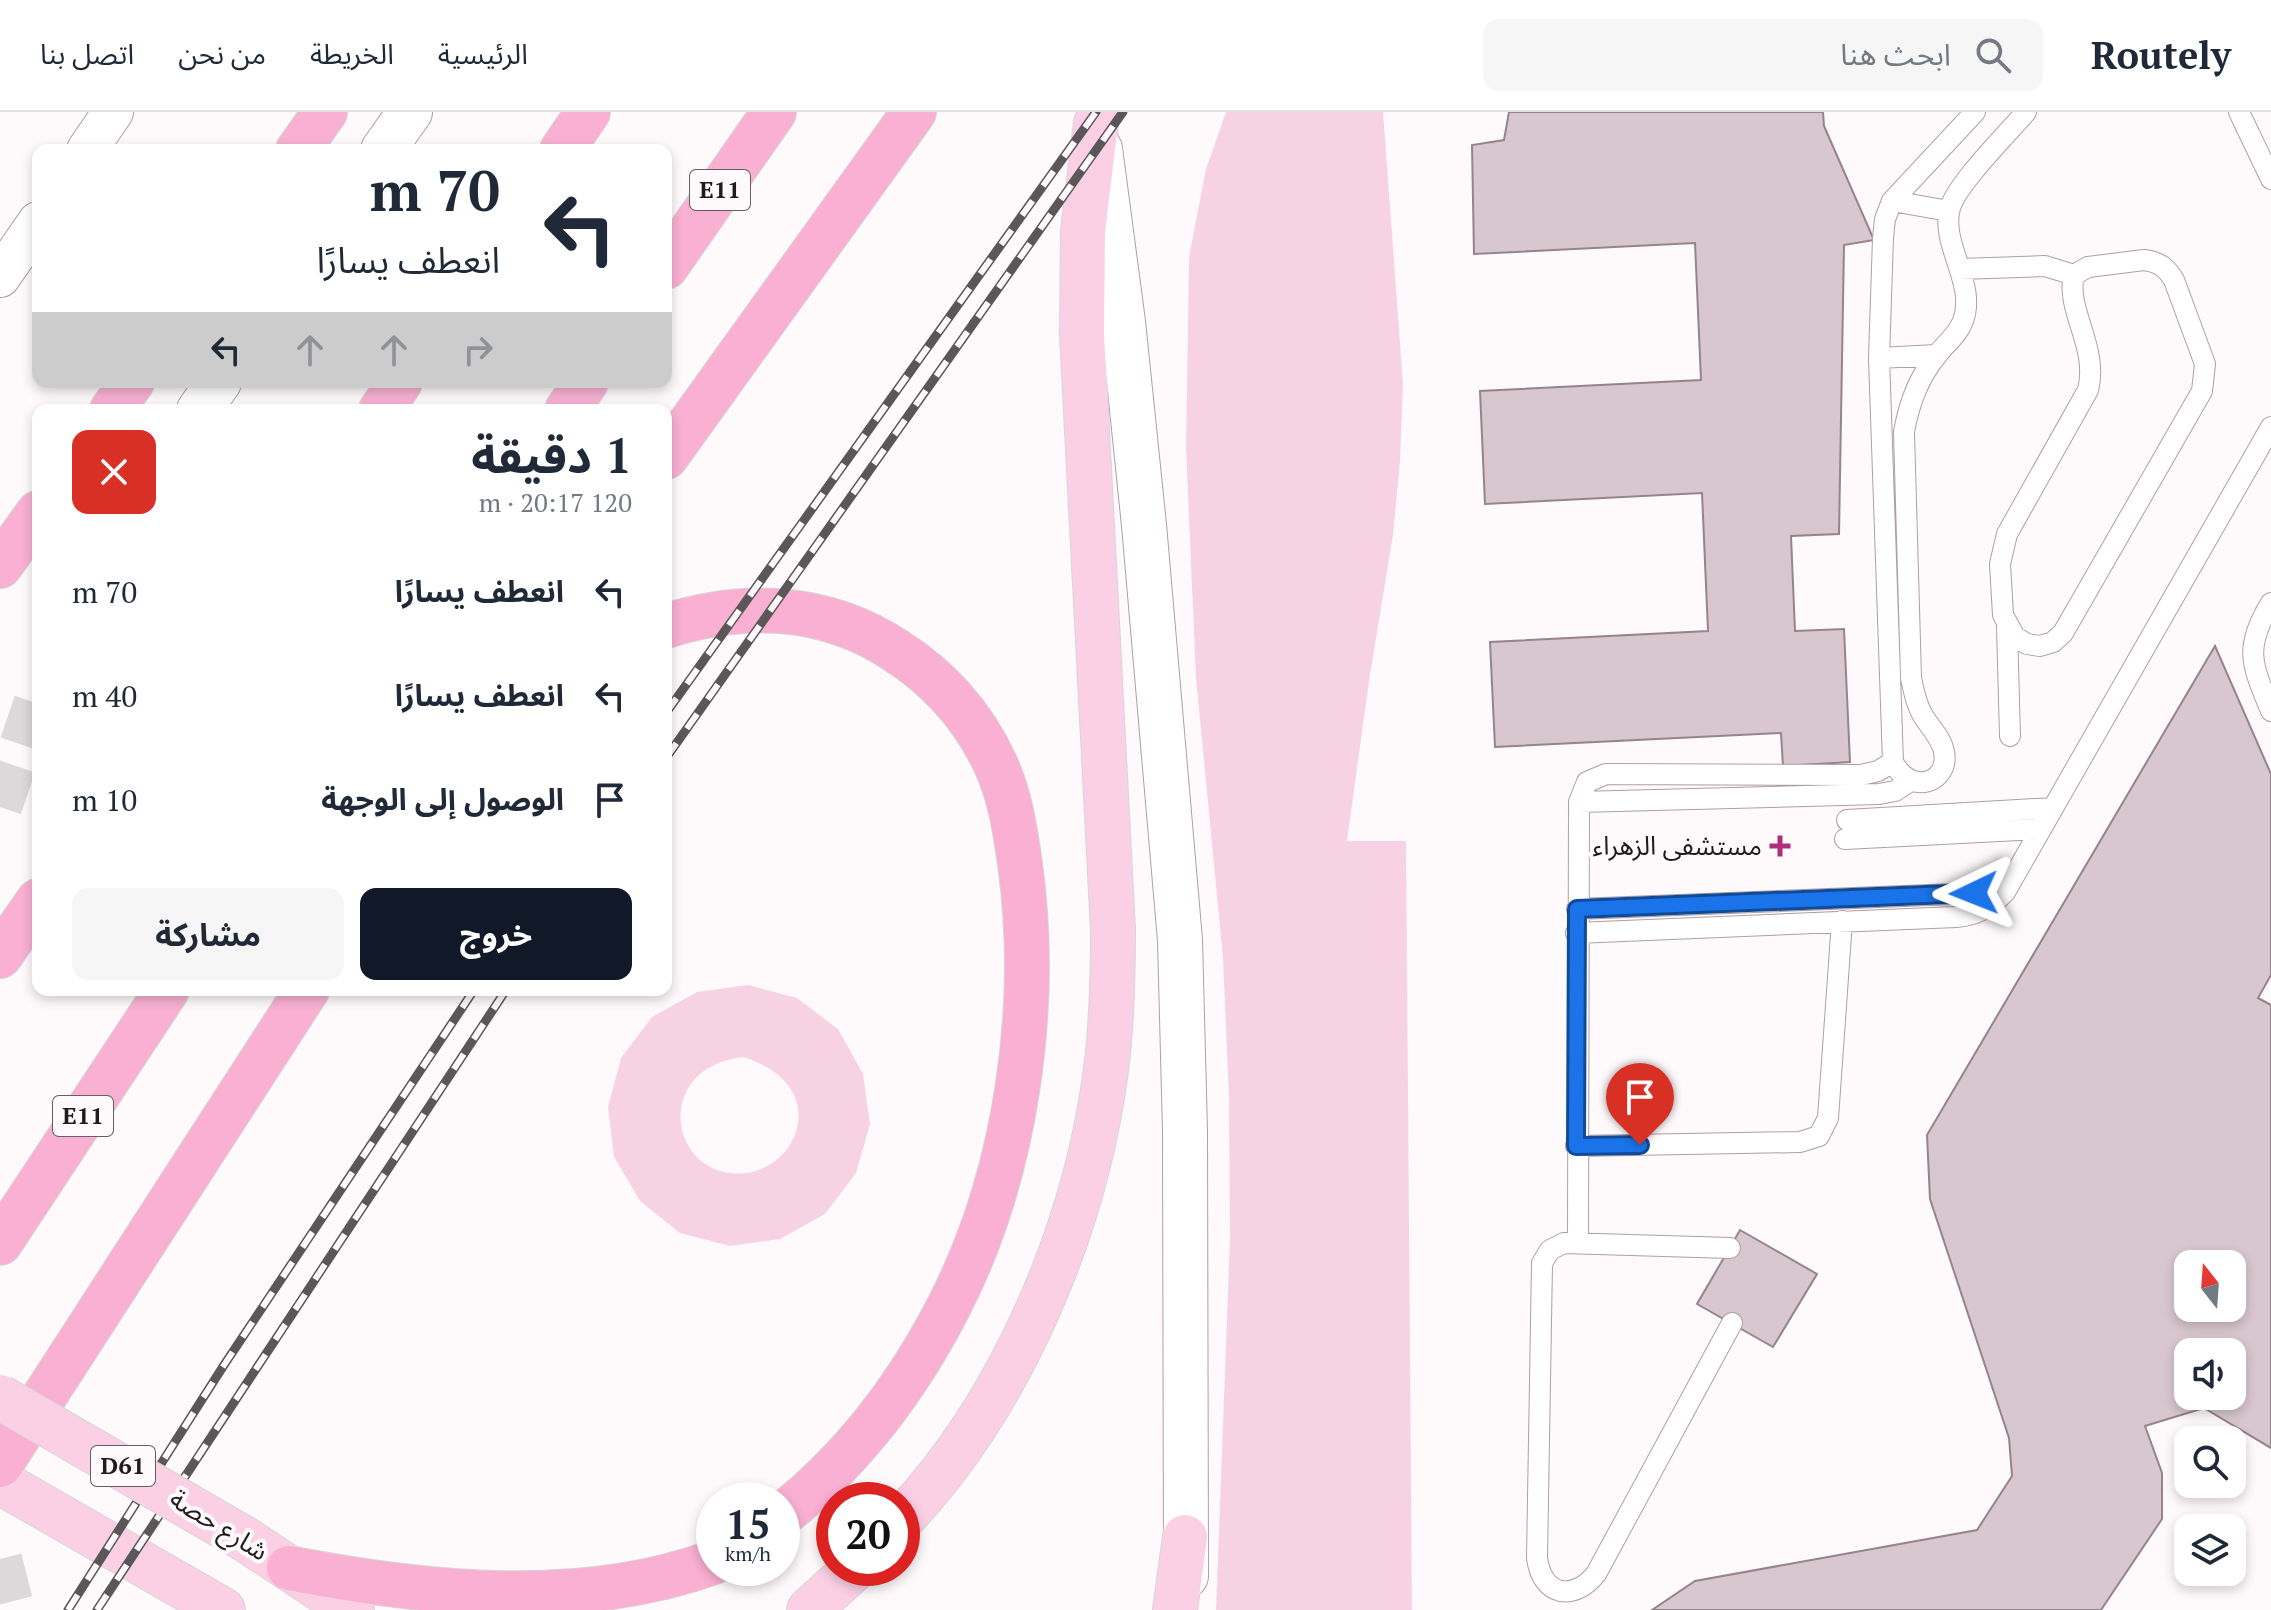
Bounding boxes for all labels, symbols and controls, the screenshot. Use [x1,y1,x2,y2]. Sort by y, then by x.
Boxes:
search box [1483,19,2043,91]
text: Routely [2091,30,2231,80]
icon: search [1971,33,2015,77]
text: ابحث هنا [1840,34,1951,74]
text: اتصل بنا [40,35,134,72]
text: من نحن [178,35,266,72]
text: الخريطة [310,35,394,72]
text: الرئيسية [438,35,528,72]
text: 70 m [370,153,500,227]
road number: E11 [690,170,750,210]
icon: left [528,176,632,280]
text: انعطف يسارًا [316,236,500,283]
icon: left [204,328,248,372]
icon: ahead [288,328,332,372]
icon: ahead [372,328,416,372]
icon: right [456,328,500,372]
text: 1 دقيقة [471,423,632,487]
button: close [72,430,156,514]
text: 120 m · 20:17 [479,485,632,519]
icon: left [588,570,632,614]
text: انعطف يسارًا [395,571,564,611]
text: 70 m [72,572,137,612]
icon: left [588,674,632,718]
text: انعطف يسارًا [395,675,564,715]
text: 40 m [72,676,137,716]
icon: arrive [588,778,632,822]
text: الوصول إلى الوجهة [321,779,564,819]
text: 10 m [72,780,137,820]
place label: مستشفى الزهراء [1592,828,1762,862]
marker: مستشفى الزهراء [1769,835,1791,857]
position arrow [1932,851,2016,935]
button: مشاركة [72,888,344,980]
button: خروج [360,888,632,980]
pin [1606,1063,1674,1145]
icon: arrive [1618,1075,1662,1119]
road number: E11 [53,1096,113,1136]
north arrow [2174,1250,2246,1322]
map controls [2174,1250,2246,1586]
button: sound [2174,1338,2246,1410]
button: search [2174,1426,2246,1498]
road number: D61 [91,1446,155,1486]
street label: شارع حصة [162,1481,275,1570]
speed limit sign: 20 [816,1482,920,1586]
text: 15 [725,1497,771,1550]
button: layers [2174,1514,2246,1586]
text: km/h [725,1540,771,1567]

